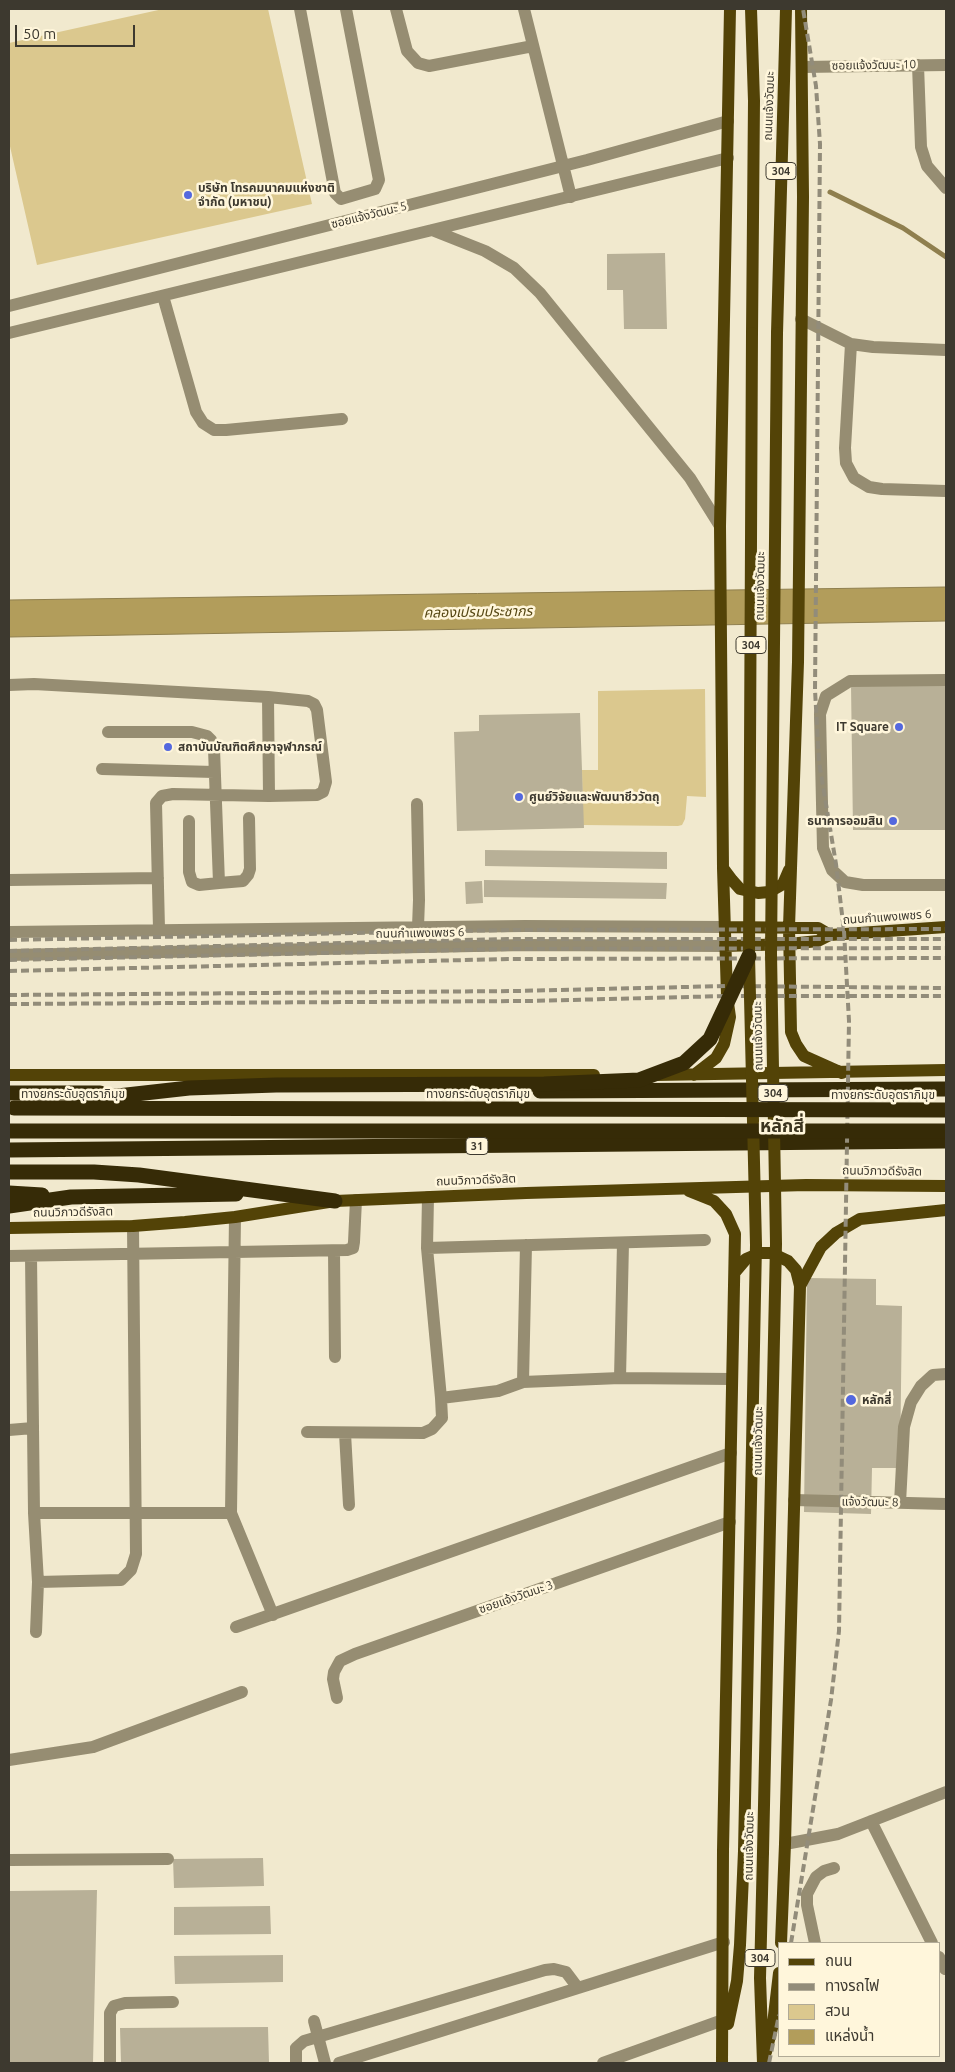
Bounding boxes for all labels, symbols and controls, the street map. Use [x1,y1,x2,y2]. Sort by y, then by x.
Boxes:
scale bar [18,15,138,47]
text: 50 m [23,25,56,42]
street label: ซอยแจ้งวัฒนะ 10 [832,57,916,73]
street label: ถนนแจ้งวัฒนะ [761,71,777,141]
road number: 304 [766,162,796,180]
place label: บริษัท โทรคมนาคมแห่งชาติ จำกัด (มหาชน) [198,181,335,209]
marker: บริษัท โทรคมนาคมแห่งชาติ จำกัด (มหาชน) [182,189,194,201]
street label: ซอยแจ้งวัฒนะ 5 [330,199,408,231]
street label: ถนนแจ้งวัฒนะ [752,551,768,621]
water label: คลองเปรมประชากร [424,603,532,621]
road number: 304 [736,636,766,654]
place label: IT Square [836,720,889,734]
marker: IT Square [893,721,905,733]
place label: สถาบันบัณฑิตศึกษาจุฬาภรณ์ [178,740,322,754]
marker: สถาบันบัณฑิตศึกษาจุฬาภรณ์ [162,741,174,753]
place label: ศูนย์วิจัยและพัฒนาชีววัตถุ [529,790,659,804]
marker: ศูนย์วิจัยและพัฒนาชีววัตถุ [513,791,525,803]
place label: ธนาคารออมสิน [807,814,883,828]
marker: ธนาคารออมสิน [887,815,899,827]
street label: ถนนกำแพงเพชร 6 [842,907,932,927]
street label: ถนนกำแพงเพชร 6 [375,925,465,941]
street label: ถนนแจ้งวัฒนะ [750,1001,766,1071]
road number: 304 [758,1084,788,1102]
street label: ทางยกระดับอุตราภิมุข [21,1087,125,1101]
street label: ทางยกระดับอุตราภิมุข [426,1087,530,1101]
street label: ทางยกระดับอุตราภิมุข [831,1088,935,1102]
district label: หลักสี่ [760,1115,804,1137]
road number: 31 [466,1138,488,1154]
street label: ถนนวิภาวดีรังสิต [842,1163,922,1179]
street label: ถนนวิภาวดีรังสิต [436,1171,516,1189]
street label: ถนนวิภาวดีรังสิต [33,1204,113,1220]
marker: หลักสี่ [844,1393,858,1407]
place label: หลักสี่ [862,1393,891,1407]
street label: ถนนแจ้งวัฒนะ [750,1406,766,1476]
street label: แจ้งวัฒนะ 8 [841,1494,899,1510]
street label: ซอยแจ้งวัฒนะ 3 [477,1578,555,1616]
street label: ถนนแจ้งวัฒนะ [741,1811,757,1881]
legend [778,1942,940,2057]
road number: 304 [745,1950,775,1966]
text: ถนน [825,1952,852,1969]
text: ทางรถไฟ [825,1977,879,1994]
text: สวน [825,2002,850,2019]
text: แหล่งน้ำ [825,2027,874,2044]

